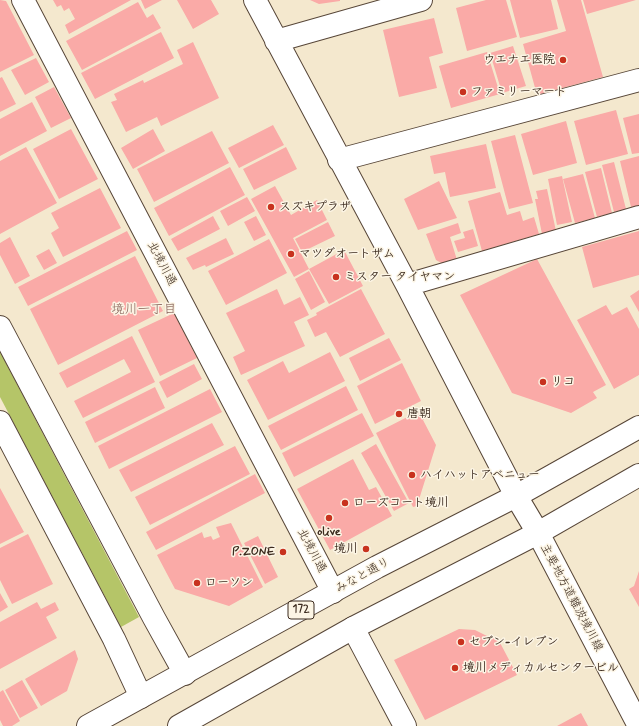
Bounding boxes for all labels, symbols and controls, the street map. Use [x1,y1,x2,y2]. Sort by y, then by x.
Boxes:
place label: ウエナエ医院 [483,53,555,67]
marker: ウエナエ医院 [558,55,568,65]
place label: ファミリーマート [471,85,567,99]
marker: ファミリーマート [458,87,468,97]
place label: スズキプラザ [279,200,351,214]
marker: スズキプラザ [266,202,276,212]
street label: 北境川通 [143,239,179,289]
place label: マツダオートザム [299,247,395,261]
marker: マツダオートザム [286,249,296,259]
place label: ミスター タイヤマン [344,270,455,284]
marker: ミスター タイヤマン [331,272,341,282]
district label: 境川一丁目 [112,302,176,318]
place label: リコ [551,375,575,389]
marker: リコ [538,377,548,387]
place label: 唐朝 [407,407,431,421]
marker: 唐朝 [394,409,404,419]
place label: ハイハットアベニュー [420,468,540,482]
marker: ハイハットアベニュー [407,470,417,480]
place label: ローズコート境川 [353,496,449,510]
marker: ローズコート境川 [340,498,350,508]
marker: olive [324,513,334,523]
place label: olive [317,525,341,539]
street label: 北境川通 [293,526,329,576]
place label: 境川 [334,542,358,556]
street label: 主要地方道難波境川線 [536,542,606,654]
marker: 境川 [361,544,371,554]
place label: P.ZONE [232,545,275,559]
marker: P.ZONE [278,547,288,557]
street label: みなと通り [333,555,393,597]
place label: ローソン [205,576,253,590]
marker: ローソン [192,578,202,588]
road number: 172 [288,601,314,619]
place label: セブン-イレブン [469,635,558,649]
marker: セブン-イレブン [456,637,466,647]
place label: 境川メディカルセンタービル [463,661,619,675]
marker: 境川メディカルセンタービル [450,663,460,673]

